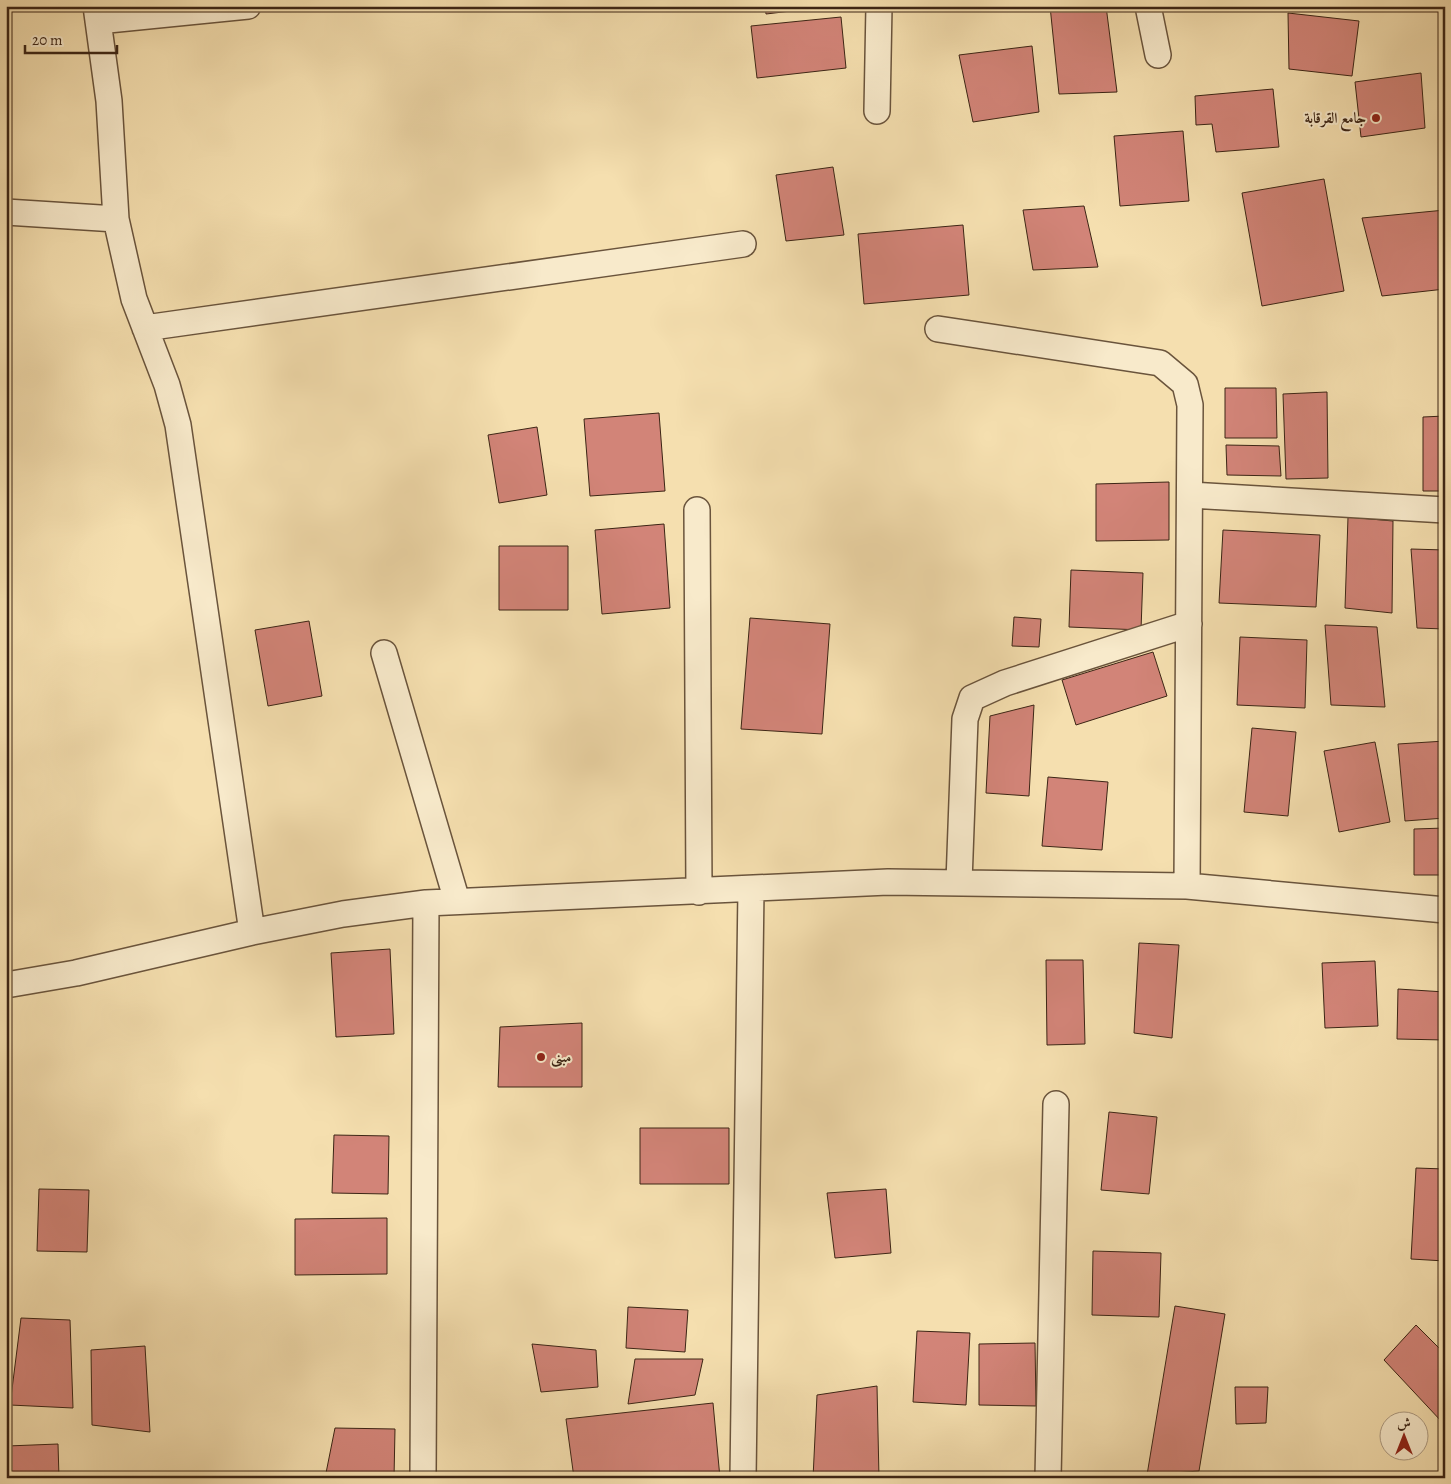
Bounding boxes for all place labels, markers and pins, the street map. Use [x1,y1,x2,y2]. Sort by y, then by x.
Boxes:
place label: جامع القرقابة [1305,108,1366,132]
marker: جامع القرقابة [1370,112,1382,124]
place label: مبنى [551,1047,572,1068]
marker: مبنى [535,1051,547,1063]

